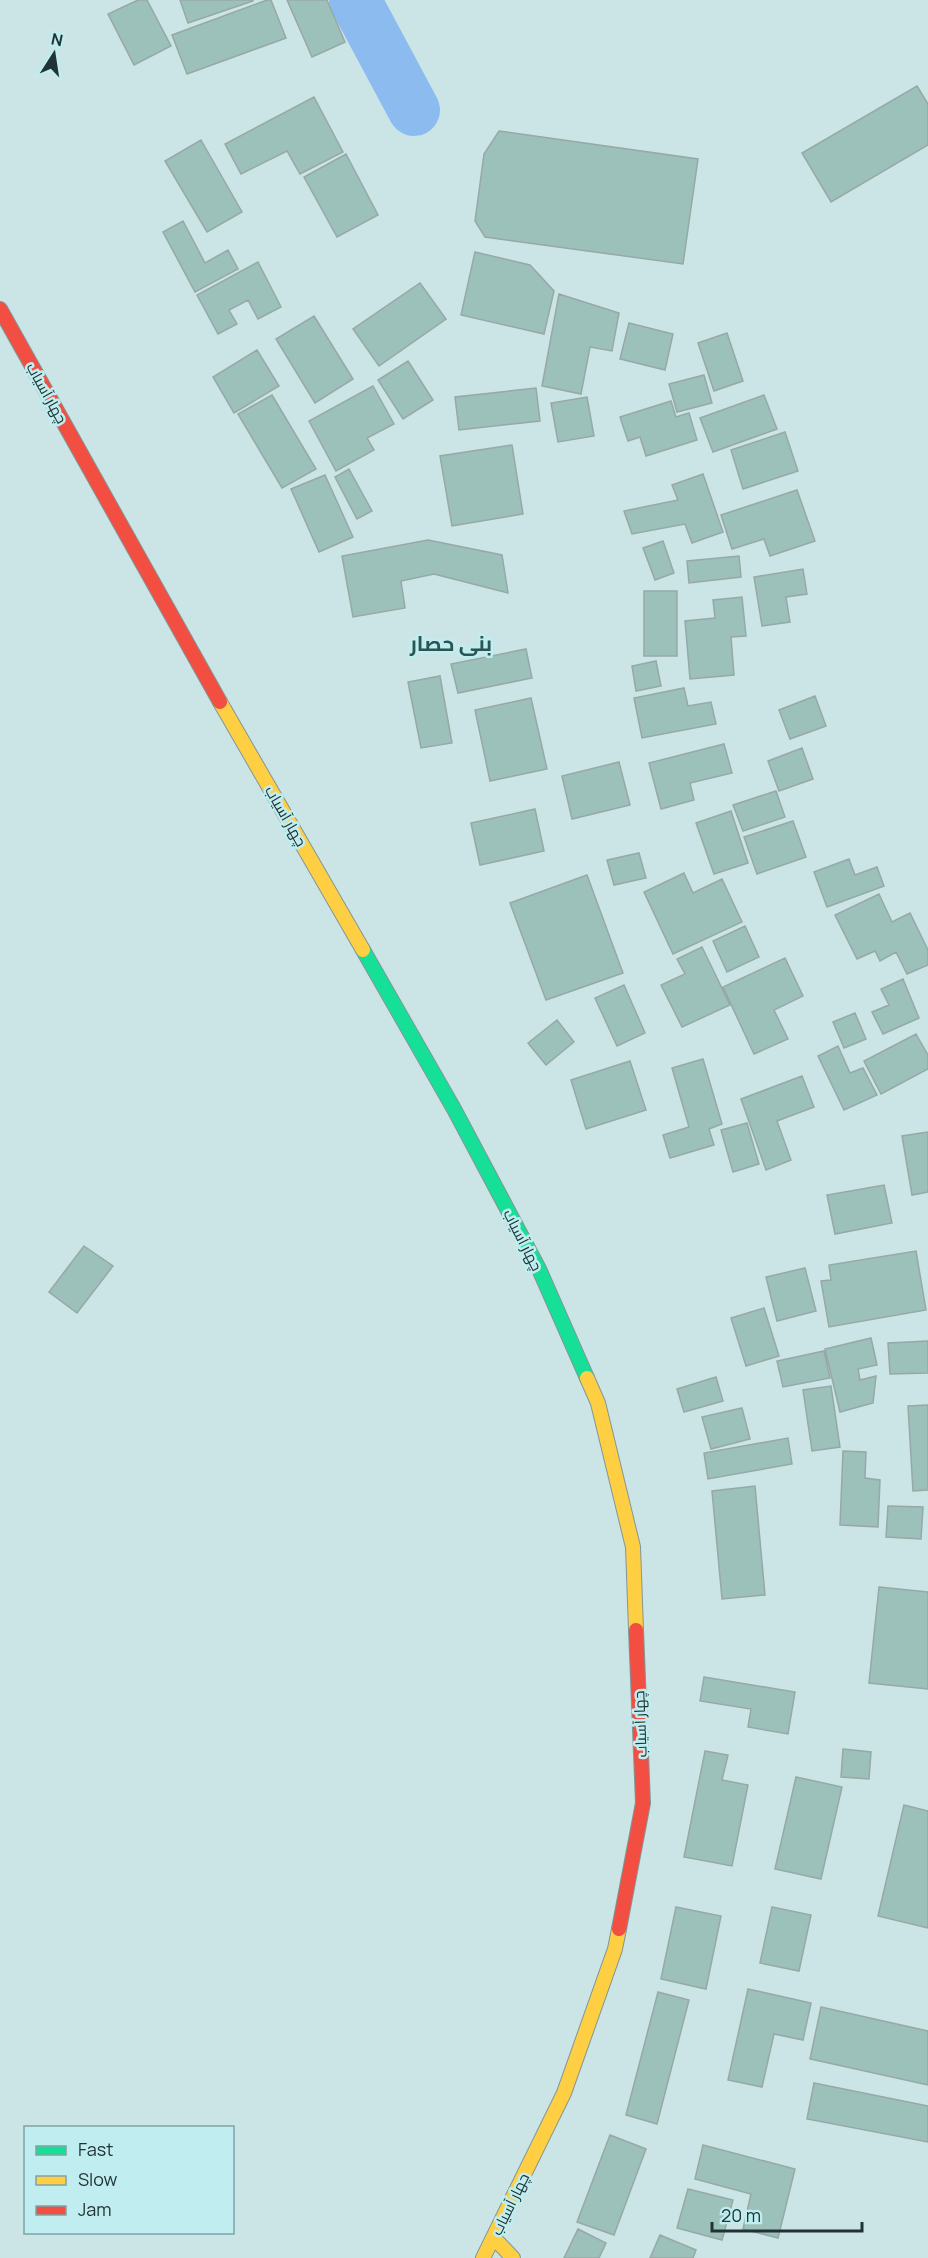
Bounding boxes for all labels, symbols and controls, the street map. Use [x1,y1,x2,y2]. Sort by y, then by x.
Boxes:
north arrow [24,24,84,84]
text: N [49,27,65,51]
street label: چهار آسیاب [22,359,72,427]
district label: بنی حصار [409,629,492,657]
street label: چهار آسیاب [260,782,312,850]
street label: چهار آسیاب [498,1206,548,1274]
street label: چهار آسیاب [628,1690,652,1758]
legend [24,2126,234,2234]
text: Fast [78,2137,113,2161]
text: Slow [78,2167,118,2191]
street label: چهار آسیاب [486,2169,534,2239]
scale bar [712,2195,862,2233]
text: Jam [78,2197,112,2221]
text: 20 m [721,2203,761,2227]

